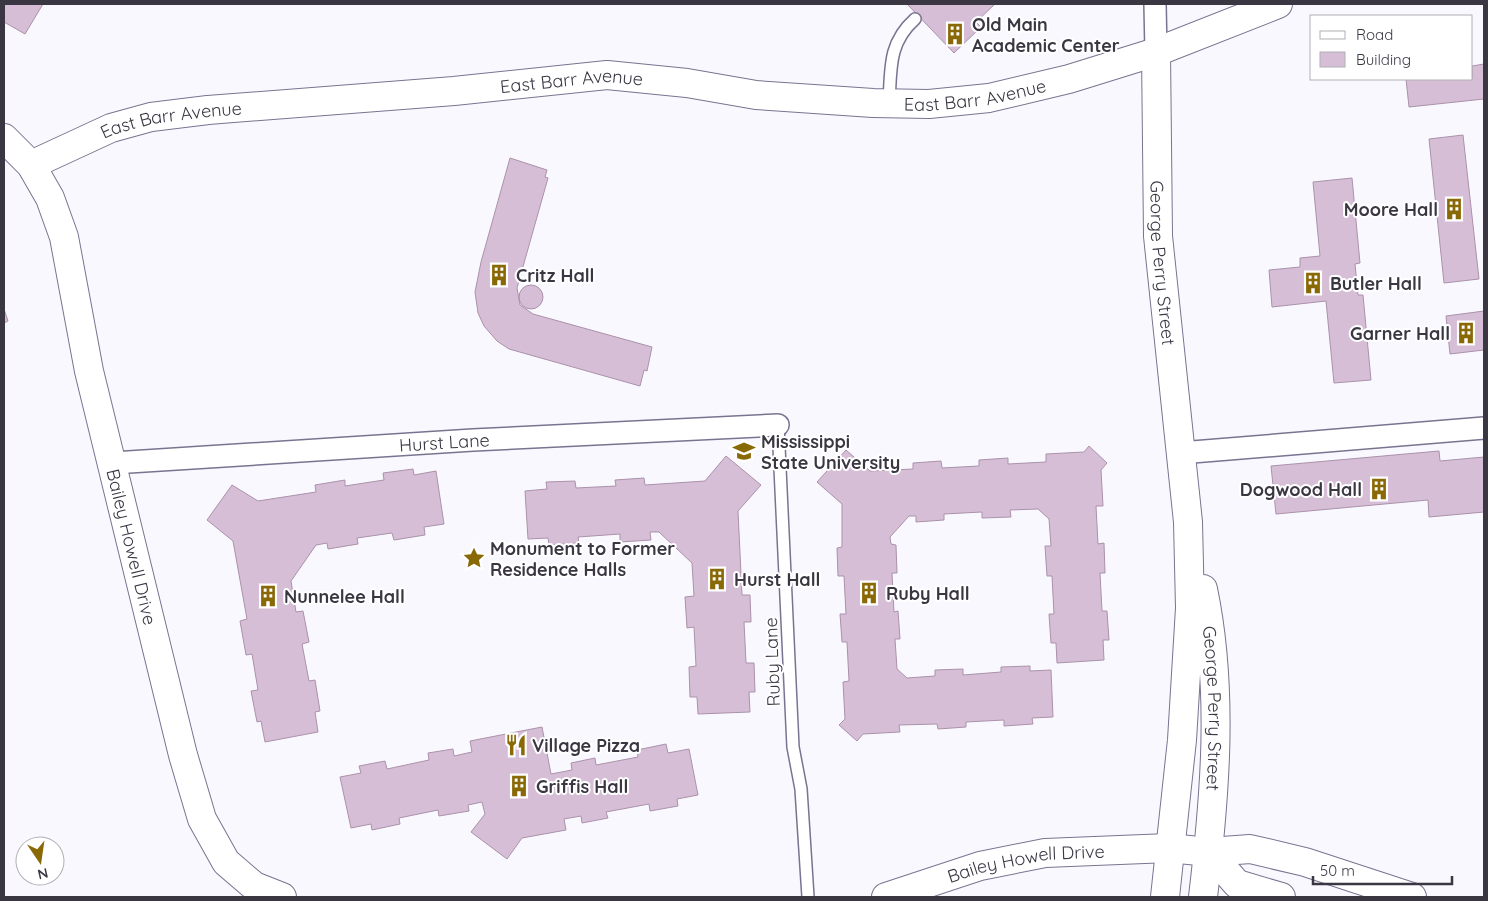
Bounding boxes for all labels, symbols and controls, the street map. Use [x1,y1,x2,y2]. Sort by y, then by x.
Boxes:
place label: Old Main Academic Center [972,13,1120,57]
legend [1310,15,1473,80]
building icon: Old Main Academic Center [942,21,968,47]
text: Road [1356,25,1393,44]
text: Building [1356,50,1411,69]
street label: East Barr Avenue [499,63,644,98]
street label: East Barr Avenue [904,73,1048,116]
street label: East Barr Avenue [96,96,243,143]
street label: George Perry Street [1146,180,1181,346]
building icon: Moore Hall [1441,196,1467,222]
place label: Moore Hall [1344,198,1438,221]
building icon: Critz Hall [486,262,512,288]
place label: Critz Hall [516,264,594,287]
building icon: Butler Hall [1300,270,1326,296]
place label: Butler Hall [1330,272,1422,295]
building icon: Garner Hall [1453,320,1479,346]
place label: Garner Hall [1350,322,1450,345]
street label: Hurst Lane [398,428,490,456]
place label: Mississippi State University [761,430,900,474]
school or university icon: Mississippi State University [731,438,757,464]
street label: Bailey Howell Drive [102,466,162,627]
building icon: Dogwood Hall [1366,476,1392,502]
place label: Dogwood Hall [1240,478,1362,501]
place label: Monument to Former Residence Halls [490,537,675,581]
place icon: Monument to Former Residence Halls [461,545,487,571]
building icon: Hurst Hall [704,566,730,592]
place label: Hurst Hall [734,568,820,591]
building icon: Ruby Hall [856,580,882,606]
place label: Ruby Hall [886,582,970,605]
building icon: Nunnelee Hall [255,583,281,609]
place label: Nunnelee Hall [284,585,405,608]
street label: Ruby Lane [759,617,785,707]
street label: George Perry Street [1198,624,1227,791]
restaurant icon: Village Pizza [503,732,529,758]
place label: Village Pizza [532,734,640,757]
building icon: Griffis Hall [506,773,532,799]
place label: Griffis Hall [536,775,628,798]
north arrow [15,836,65,886]
street label: Bailey Howell Drive [944,839,1105,888]
scale bar [1313,854,1452,886]
text: 50 m [1320,861,1355,880]
text: N [36,864,50,884]

